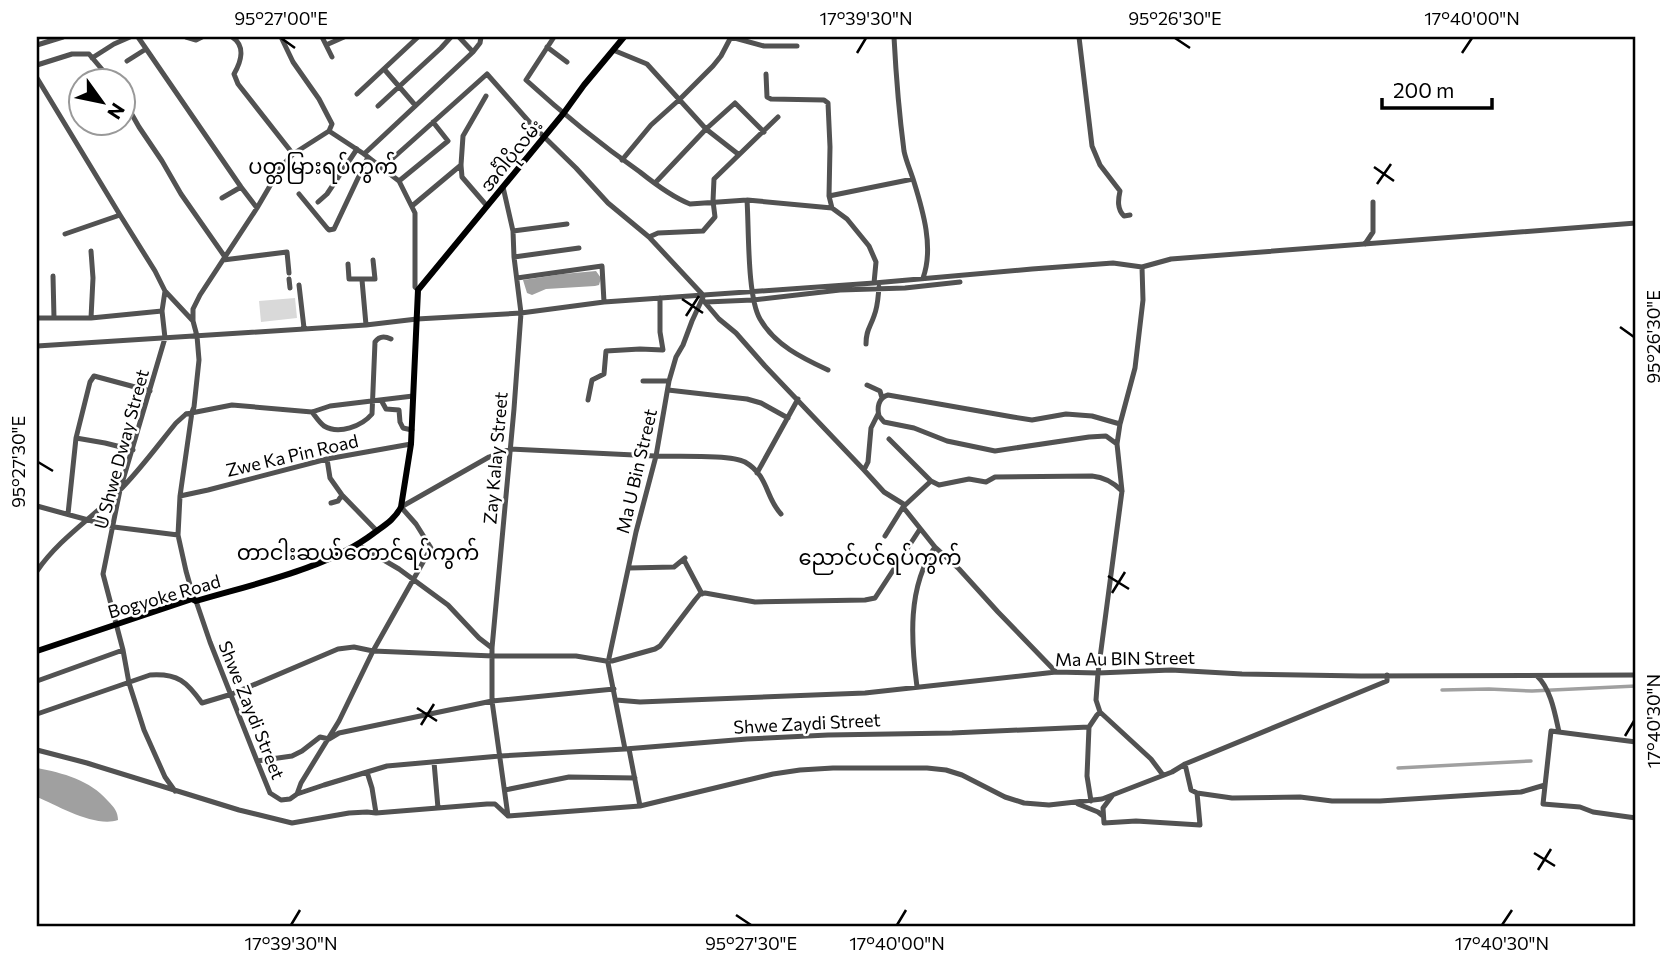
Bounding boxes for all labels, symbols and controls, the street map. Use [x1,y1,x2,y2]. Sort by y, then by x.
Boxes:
text: 95°27'00"E [234,7,328,29]
text: 17°39'30"N [820,7,912,29]
text: 95°26'30"E [1128,7,1222,29]
text: 17°40'00"N [1424,7,1520,29]
north arrow [66,66,136,136]
scale bar [1382,66,1493,110]
text: 200 m [1393,77,1454,102]
text: N [103,99,130,124]
street label: အင်္ဂါပိုလမ်း [474,113,551,199]
district label: ပတ္တမြားရပ်ကွက် [248,151,398,184]
text: 95°26'30"E [1642,290,1664,384]
street label: U Shwe Dway Street [89,367,153,531]
street label: Zay Kalay Street [478,391,512,525]
street label: Ma U Bin Street [611,406,661,536]
text: 95°27'30"E [7,416,29,508]
street label: Zwe Ka Pin Road [224,429,360,481]
district label: တာငါးဆယ်တောင်ရပ်ကွက် [237,537,479,570]
district label: ညောင်ပင်ရပ်ကွက် [798,542,962,575]
street label: Bogyoke Road [105,569,223,623]
street label: Shwe Zaydi Street [214,638,290,782]
street label: Ma Au BIN Street [1055,646,1195,670]
text: 17°40'30"N [1642,674,1664,768]
street label: Shwe Zaydi Street [733,708,881,738]
text: 17°39'30"N [245,932,337,954]
text: 95°27'30"E [705,932,797,954]
text: 17°40'00"N [849,932,945,954]
text: 17°40'30"N [1455,932,1549,954]

